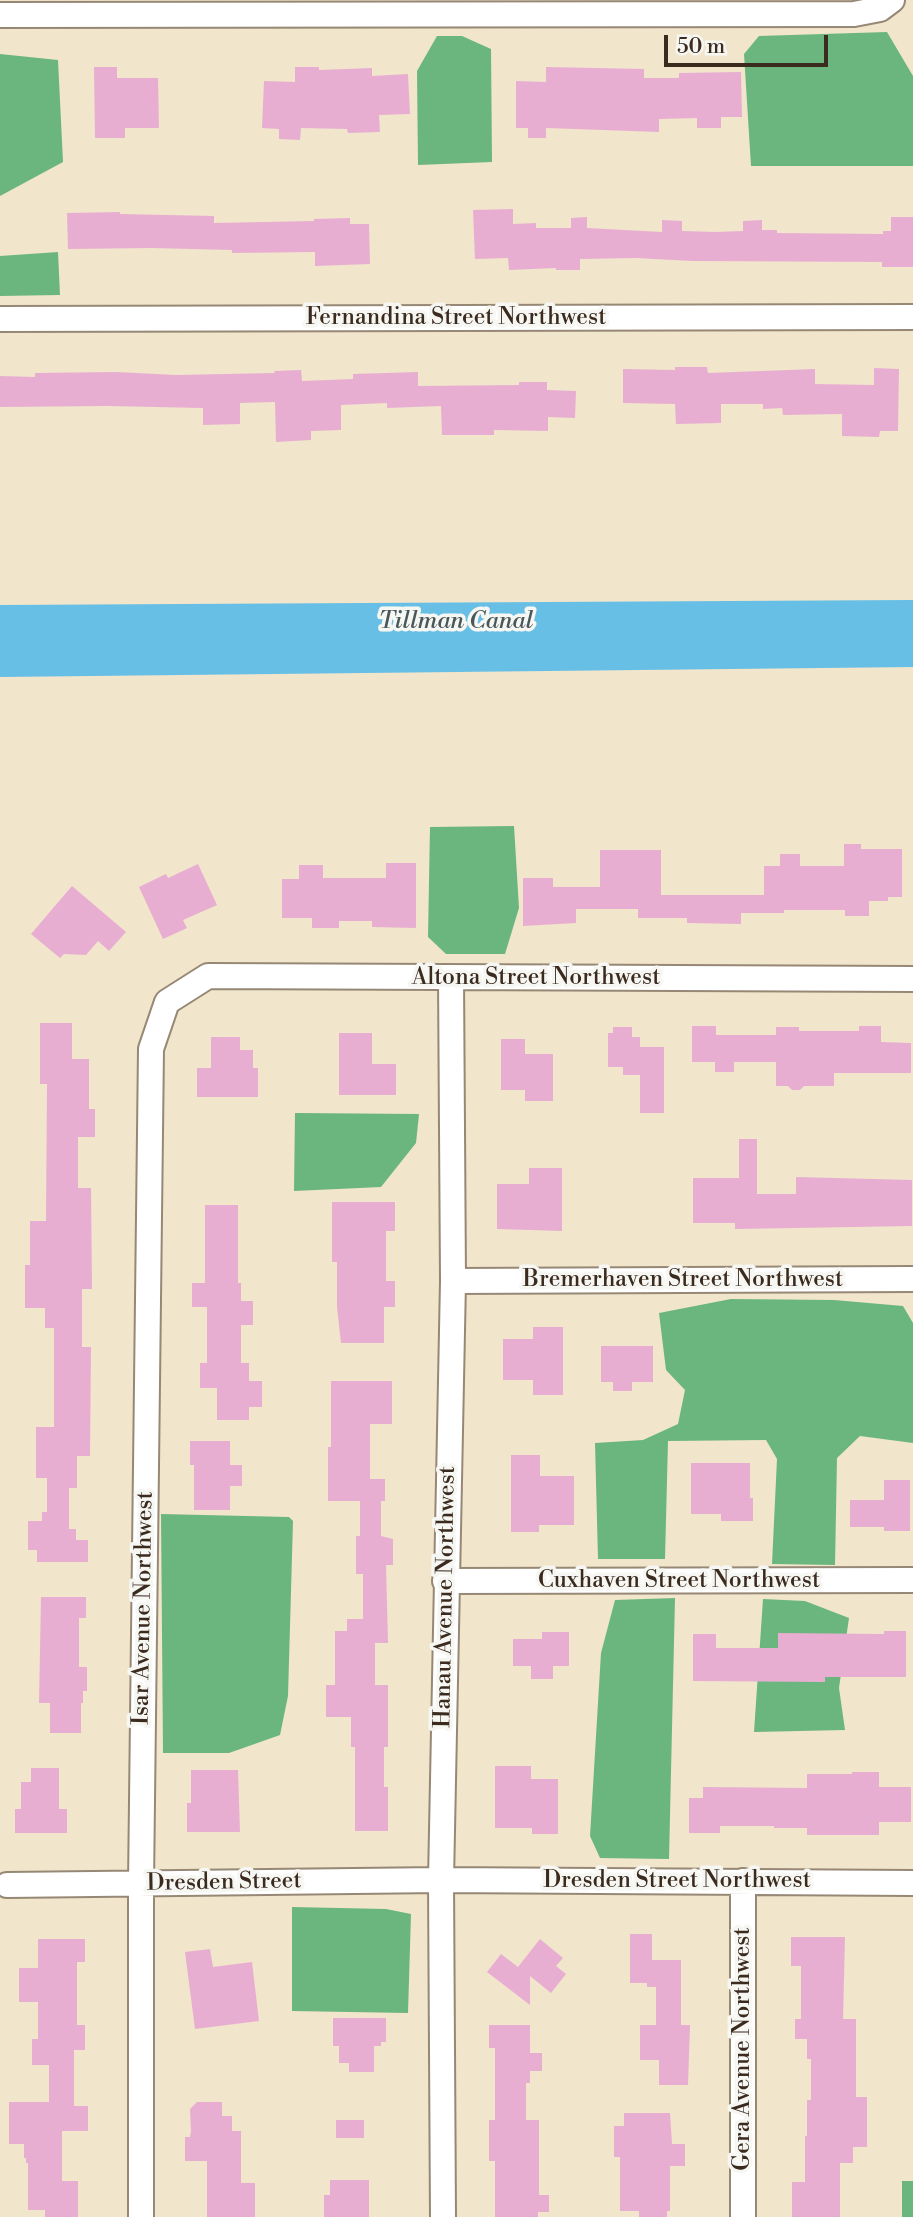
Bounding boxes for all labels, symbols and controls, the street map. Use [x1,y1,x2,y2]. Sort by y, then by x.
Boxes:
scale bar [668,21,832,65]
text: 50 m [677,34,725,60]
street label: Fernandina Street Northwest [306,304,606,332]
water label: Tillman Canal [379,608,533,636]
street label: Altona Street Northwest [412,964,660,992]
street label: Bremerhaven Street Northwest [523,1266,843,1294]
street label: Hanau Avenue Northwest [430,1466,462,1728]
street label: Isar Avenue Northwest [128,1491,160,1725]
street label: Cuxhaven Street Northwest [538,1567,820,1595]
street label: Dresden Street Northwest [543,1867,811,1895]
street label: Dresden Street [146,1868,302,1898]
street label: Gera Avenue Northwest [729,1927,757,2171]

